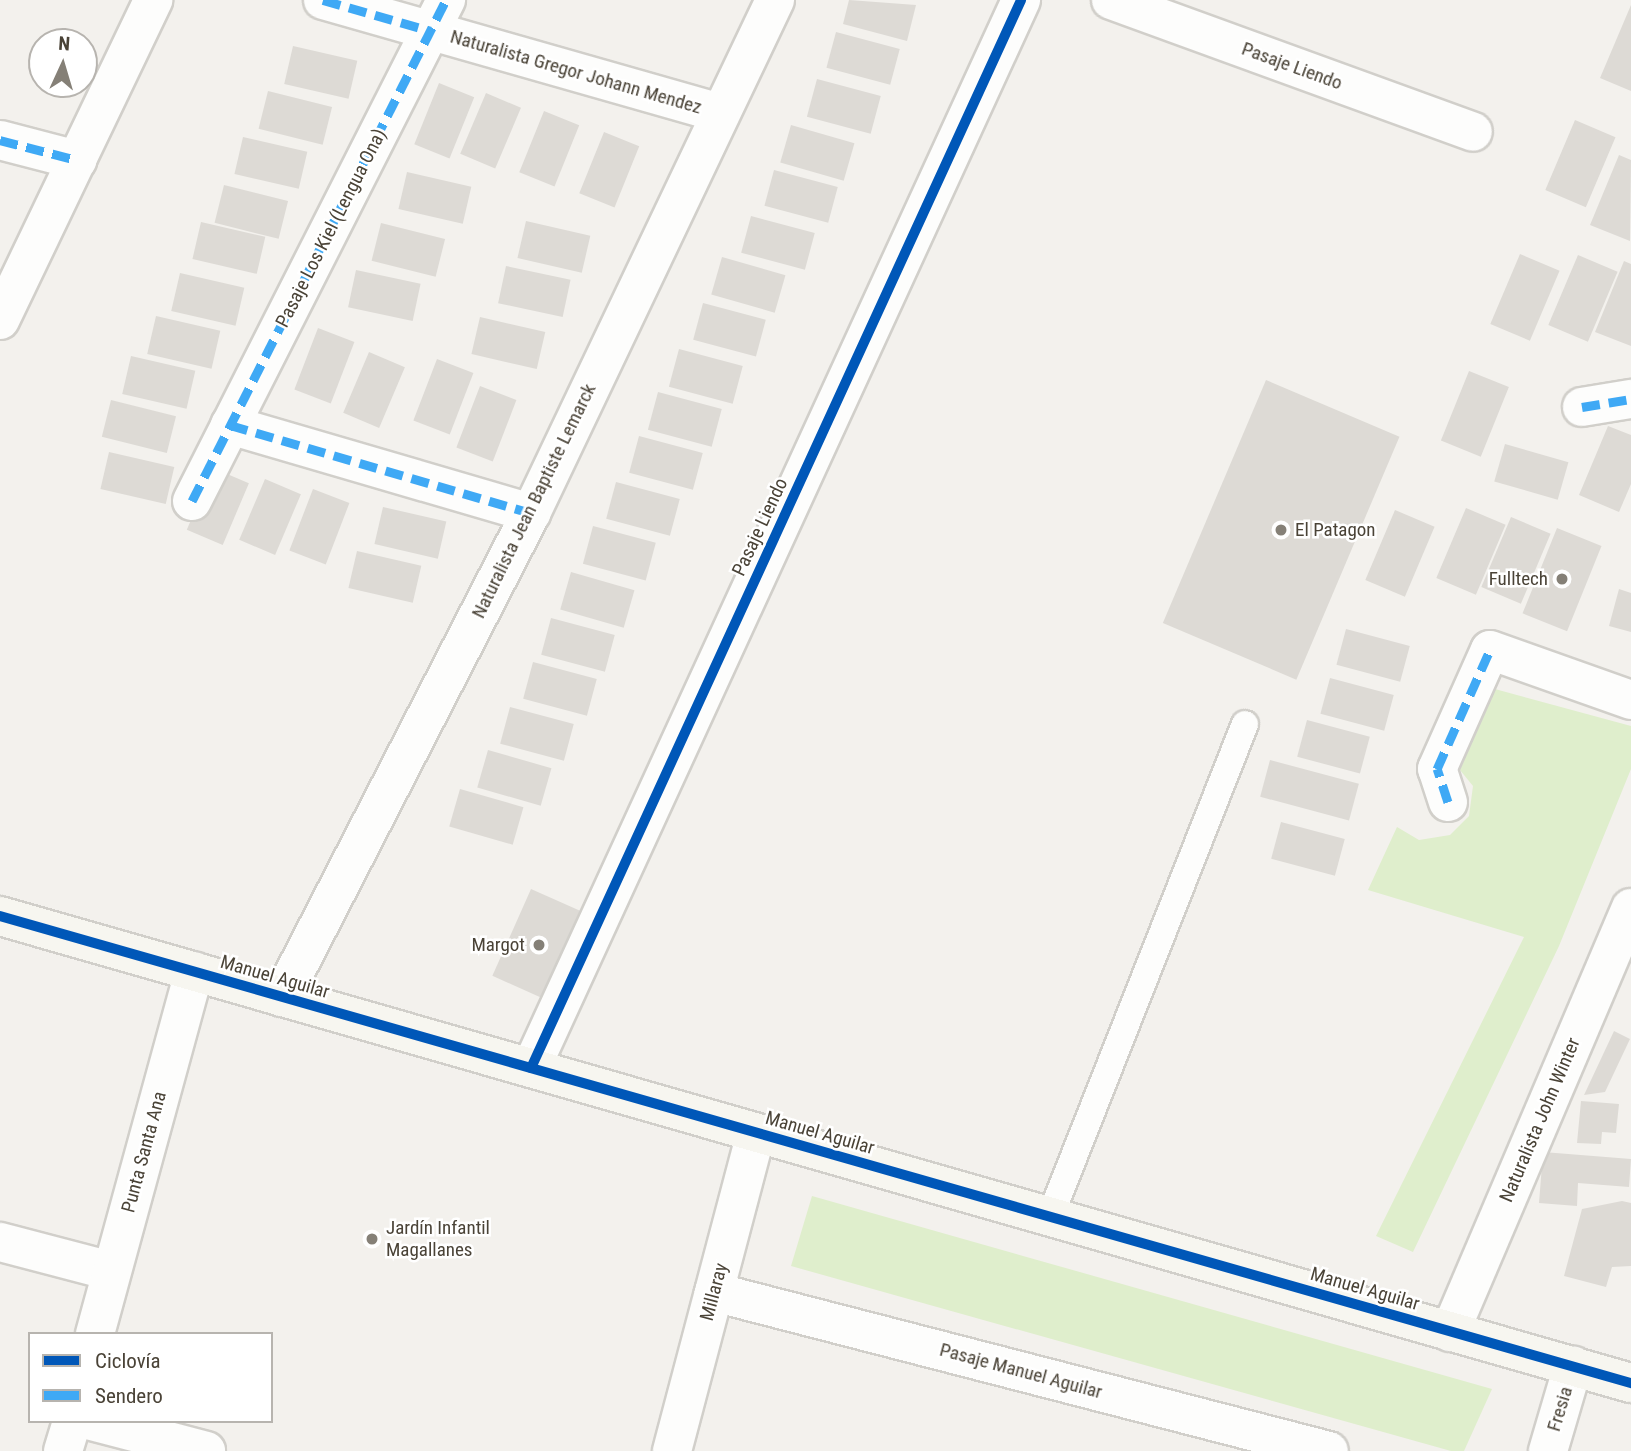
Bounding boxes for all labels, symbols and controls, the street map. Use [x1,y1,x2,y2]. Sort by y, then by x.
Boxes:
street label: Naturalista Gregor Johann Mendez [448,25,704,119]
north arrow [28,28,98,98]
text: N [58,32,71,55]
street label: Pasaje Liendo [1239,37,1345,95]
street label: Pasaje Los Kiel (Lengua Ona) [271,125,391,331]
street label: Naturalista Jean Baptiste Lemarck [467,380,601,622]
street label: Pasaje Liendo [727,474,793,580]
place label: El Patagon [1295,519,1376,541]
marker: El Patagon [1273,522,1289,538]
place label: Fulltech [1489,568,1548,590]
marker: Fulltech [1554,571,1570,587]
place label: Margot [471,934,525,956]
marker: Margot [531,937,547,953]
street label: Manuel Aguilar [218,951,332,1003]
street label: Naturalista John Winter [1495,1034,1585,1206]
street label: Punta Santa Ana [117,1089,171,1215]
street label: Manuel Aguilar [763,1107,877,1159]
place label: Jardín Infantil Magallanes [386,1217,490,1261]
marker: Jardín Infantil Magallanes [364,1231,380,1247]
street label: Millaray [695,1261,733,1323]
street label: Manuel Aguilar [1308,1263,1422,1315]
legend [28,1332,273,1423]
street label: Pasaje Manuel Aguilar [937,1338,1105,1404]
text: Ciclovía [95,1349,161,1373]
text: Sendero [95,1384,163,1408]
street label: Fresia [1542,1384,1578,1434]

